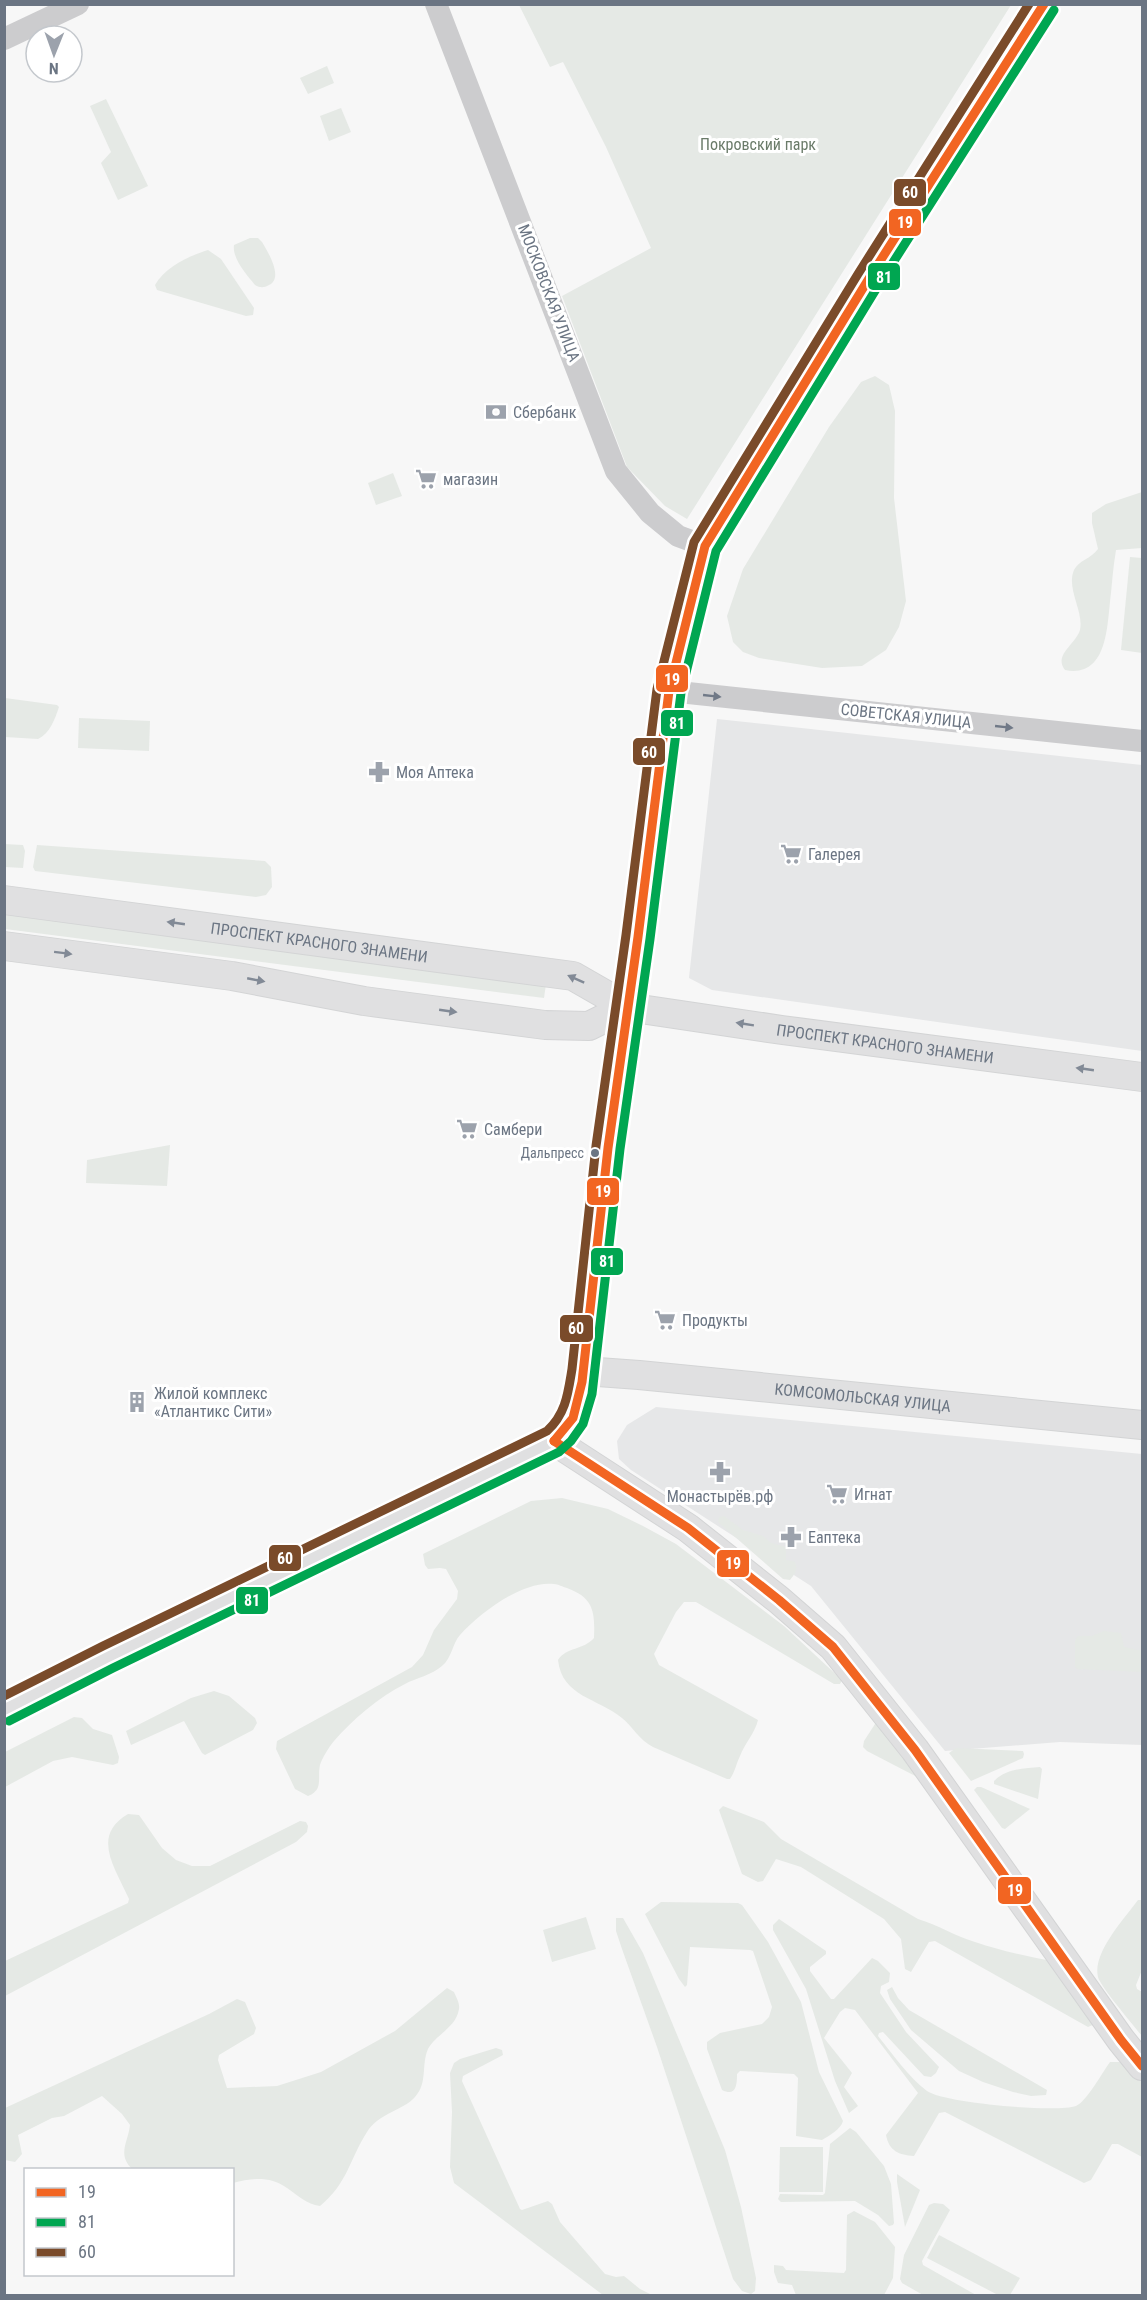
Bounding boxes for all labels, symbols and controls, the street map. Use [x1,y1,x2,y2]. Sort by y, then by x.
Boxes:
north arrow [24,24,84,84]
text: N [49,59,59,78]
park label: Покровский парк [700,135,816,154]
line badge: 60 [893,178,927,207]
text: 60 [902,183,918,202]
line badge: 19 [888,208,922,237]
text: 19 [897,213,913,232]
street label: МОСКОВСКАЯ УЛИЦА [514,222,584,364]
line badge: 81 [867,262,901,291]
text: 81 [876,268,892,287]
bank icon: Сбербанк [484,400,508,424]
place label: Сбербанк [513,403,577,422]
supermarket icon: магазин [414,467,438,491]
place label: магазин [443,470,498,489]
line badge: 19 [655,664,689,693]
text: 19 [664,670,680,689]
one-way arrow [702,691,721,701]
street label: СОВЕТСКАЯ УЛИЦА [840,700,972,732]
line badge: 81 [660,709,694,737]
text: 81 [669,714,685,733]
one-way arrow [995,722,1014,732]
line badge: 60 [632,737,666,766]
text: 60 [641,743,657,762]
pharmacy icon: Моя Аптека [367,760,391,784]
place label: Моя Аптека [396,763,474,782]
supermarket icon: Галерея [779,842,803,866]
place label: Галерея [808,845,861,864]
one-way arrow [166,918,185,928]
street label: ПРОСПЕКТ КРАСНОГО ЗНАМЕНИ [210,918,429,966]
one-way arrow [53,949,72,958]
one-way arrow [567,974,585,984]
one-way arrow [246,976,265,985]
one-way arrow [439,1006,458,1015]
one-way arrow [736,1020,755,1029]
street label: ПРОСПЕКТ КРАСНОГО ЗНАМЕНИ [775,1020,995,1067]
one-way arrow [1075,1064,1094,1074]
supermarket icon: Самбери [455,1117,479,1141]
place label: Самбери [484,1120,542,1139]
place label: Дальпресс [521,1145,584,1161]
marker: Дальпресс [589,1147,601,1159]
line badge: 19 [586,1177,620,1206]
text: 19 [595,1182,611,1201]
line badge: 81 [590,1247,624,1276]
text: 81 [599,1252,615,1271]
supermarket icon: Продукты [653,1308,677,1332]
place label: Продукты [682,1311,748,1330]
line badge: 60 [559,1314,594,1343]
text: 60 [568,1319,584,1338]
street label: КОМСОМОЛЬСКАЯ УЛИЦА [774,1379,952,1415]
place label: Жилой комплекс «Атлантикс Сити» [154,1384,272,1421]
building icon: Жилой комплекс «Атлантикс Сити» [125,1390,149,1414]
pharmacy icon: Монастырёв.рф [708,1460,732,1484]
supermarket icon: Игнат [825,1482,849,1506]
place label: Игнат [854,1485,893,1504]
place label: Монастырёв.рф [667,1487,773,1506]
pharmacy icon: Еаптека [779,1525,803,1549]
place label: Еаптека [808,1528,861,1547]
line badge: 60 [268,1544,302,1572]
text: 60 [277,1549,293,1568]
line badge: 19 [716,1549,750,1578]
text: 19 [725,1554,741,1573]
line badge: 81 [235,1586,269,1615]
text: 81 [244,1591,260,1610]
line badge: 19 [997,1876,1032,1905]
text: 19 [1007,1881,1023,1900]
legend [24,2168,234,2276]
text: 19 [78,2181,96,2202]
text: 81 [78,2211,96,2232]
text: 60 [78,2241,96,2262]

